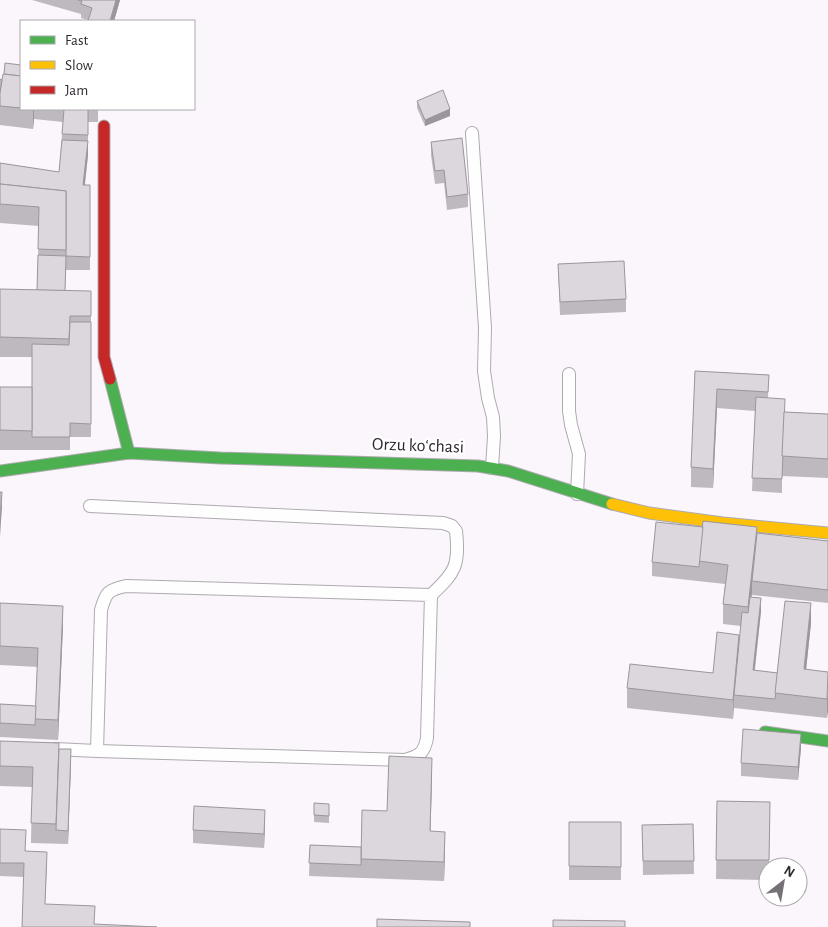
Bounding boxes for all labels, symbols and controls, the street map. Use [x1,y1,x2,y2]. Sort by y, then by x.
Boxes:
legend [20,20,195,110]
text: Fast [65,33,89,48]
text: Slow [65,58,93,73]
text: Jam [65,83,88,98]
street label: Orzu koʻchasi [372,435,464,457]
north arrow [758,857,808,907]
text: N [781,863,797,880]

